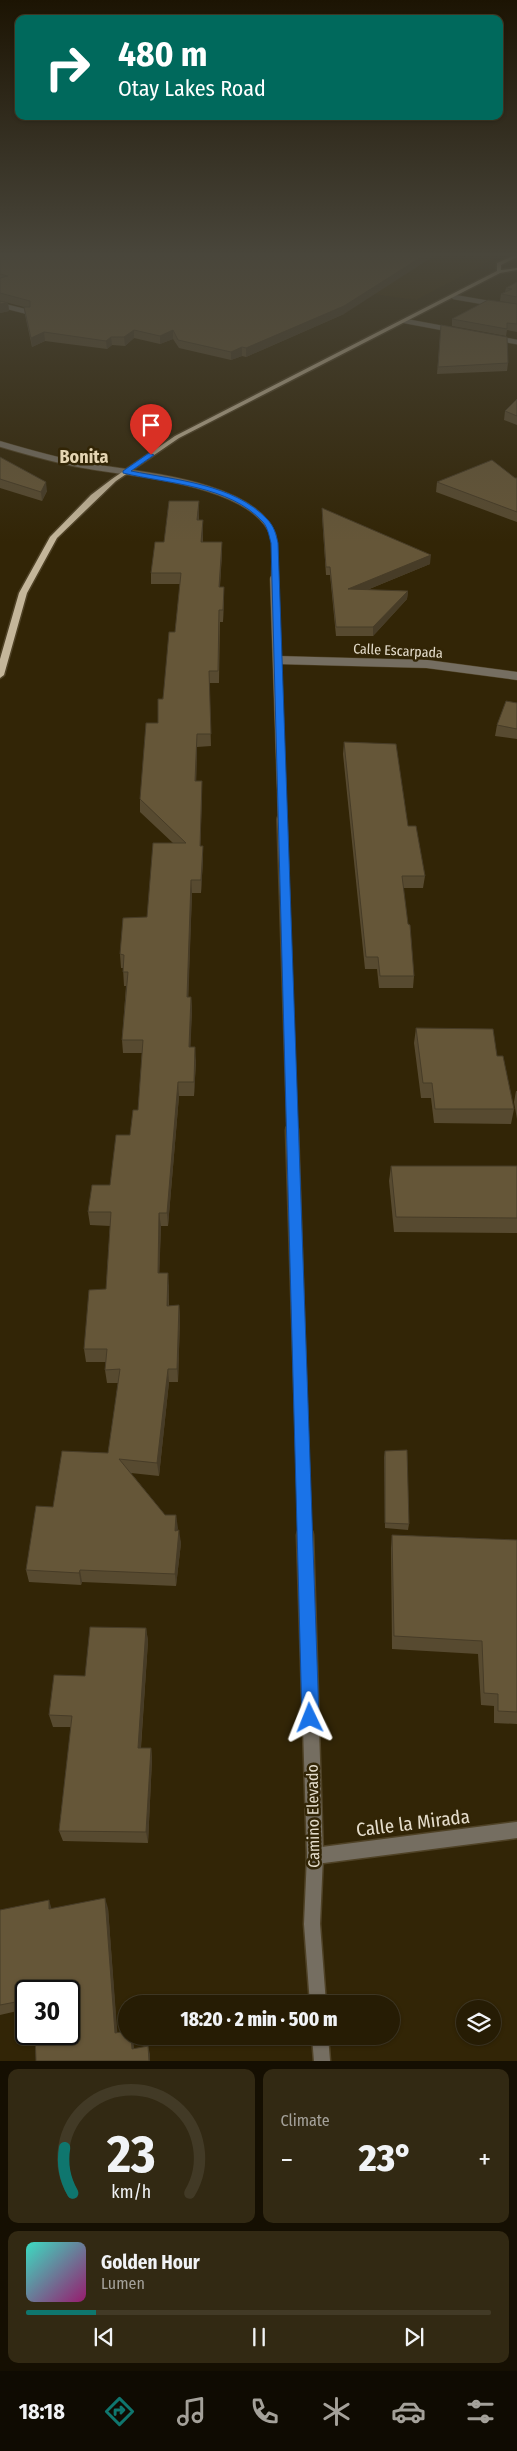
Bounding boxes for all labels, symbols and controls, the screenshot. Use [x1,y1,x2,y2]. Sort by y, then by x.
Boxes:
text: 480 m [118,33,208,75]
icon: right [35,35,100,100]
text: Otay Lakes Road [118,75,266,102]
pin [130,404,172,455]
icon: arrive [137,411,165,439]
district label: Bonita [60,446,108,468]
street label: Calle Escarpada [353,640,443,662]
position arrow [283,1691,335,1743]
street label: Camino Elevado [303,1764,323,1868]
street label: Calle la Mirada [355,1805,471,1841]
speed limit sign: 30 [15,1980,80,2045]
map controls [456,2000,501,2045]
button: layers [456,2000,501,2045]
text: 18:20 · 2 min · 500 m [180,2008,338,2031]
text: Climate [281,2111,330,2130]
text: 23 [106,2123,156,2186]
text: 23° [359,2135,413,2181]
text: − [281,2143,293,2176]
text: + [478,2143,491,2176]
text: km/h [111,2181,151,2203]
text: Golden Hour [101,2251,200,2274]
text: Lumen [101,2274,145,2293]
icon: previous [90,2323,118,2351]
icon: pause [245,2323,273,2351]
icon: next [400,2323,428,2351]
icon: directions [102,2394,137,2429]
icon: music [174,2394,209,2429]
icon: phone [247,2394,282,2429]
icon: climate [319,2394,354,2429]
icon: car [391,2394,426,2429]
icon: filters [463,2394,498,2429]
text: 18:18 [19,2398,65,2425]

